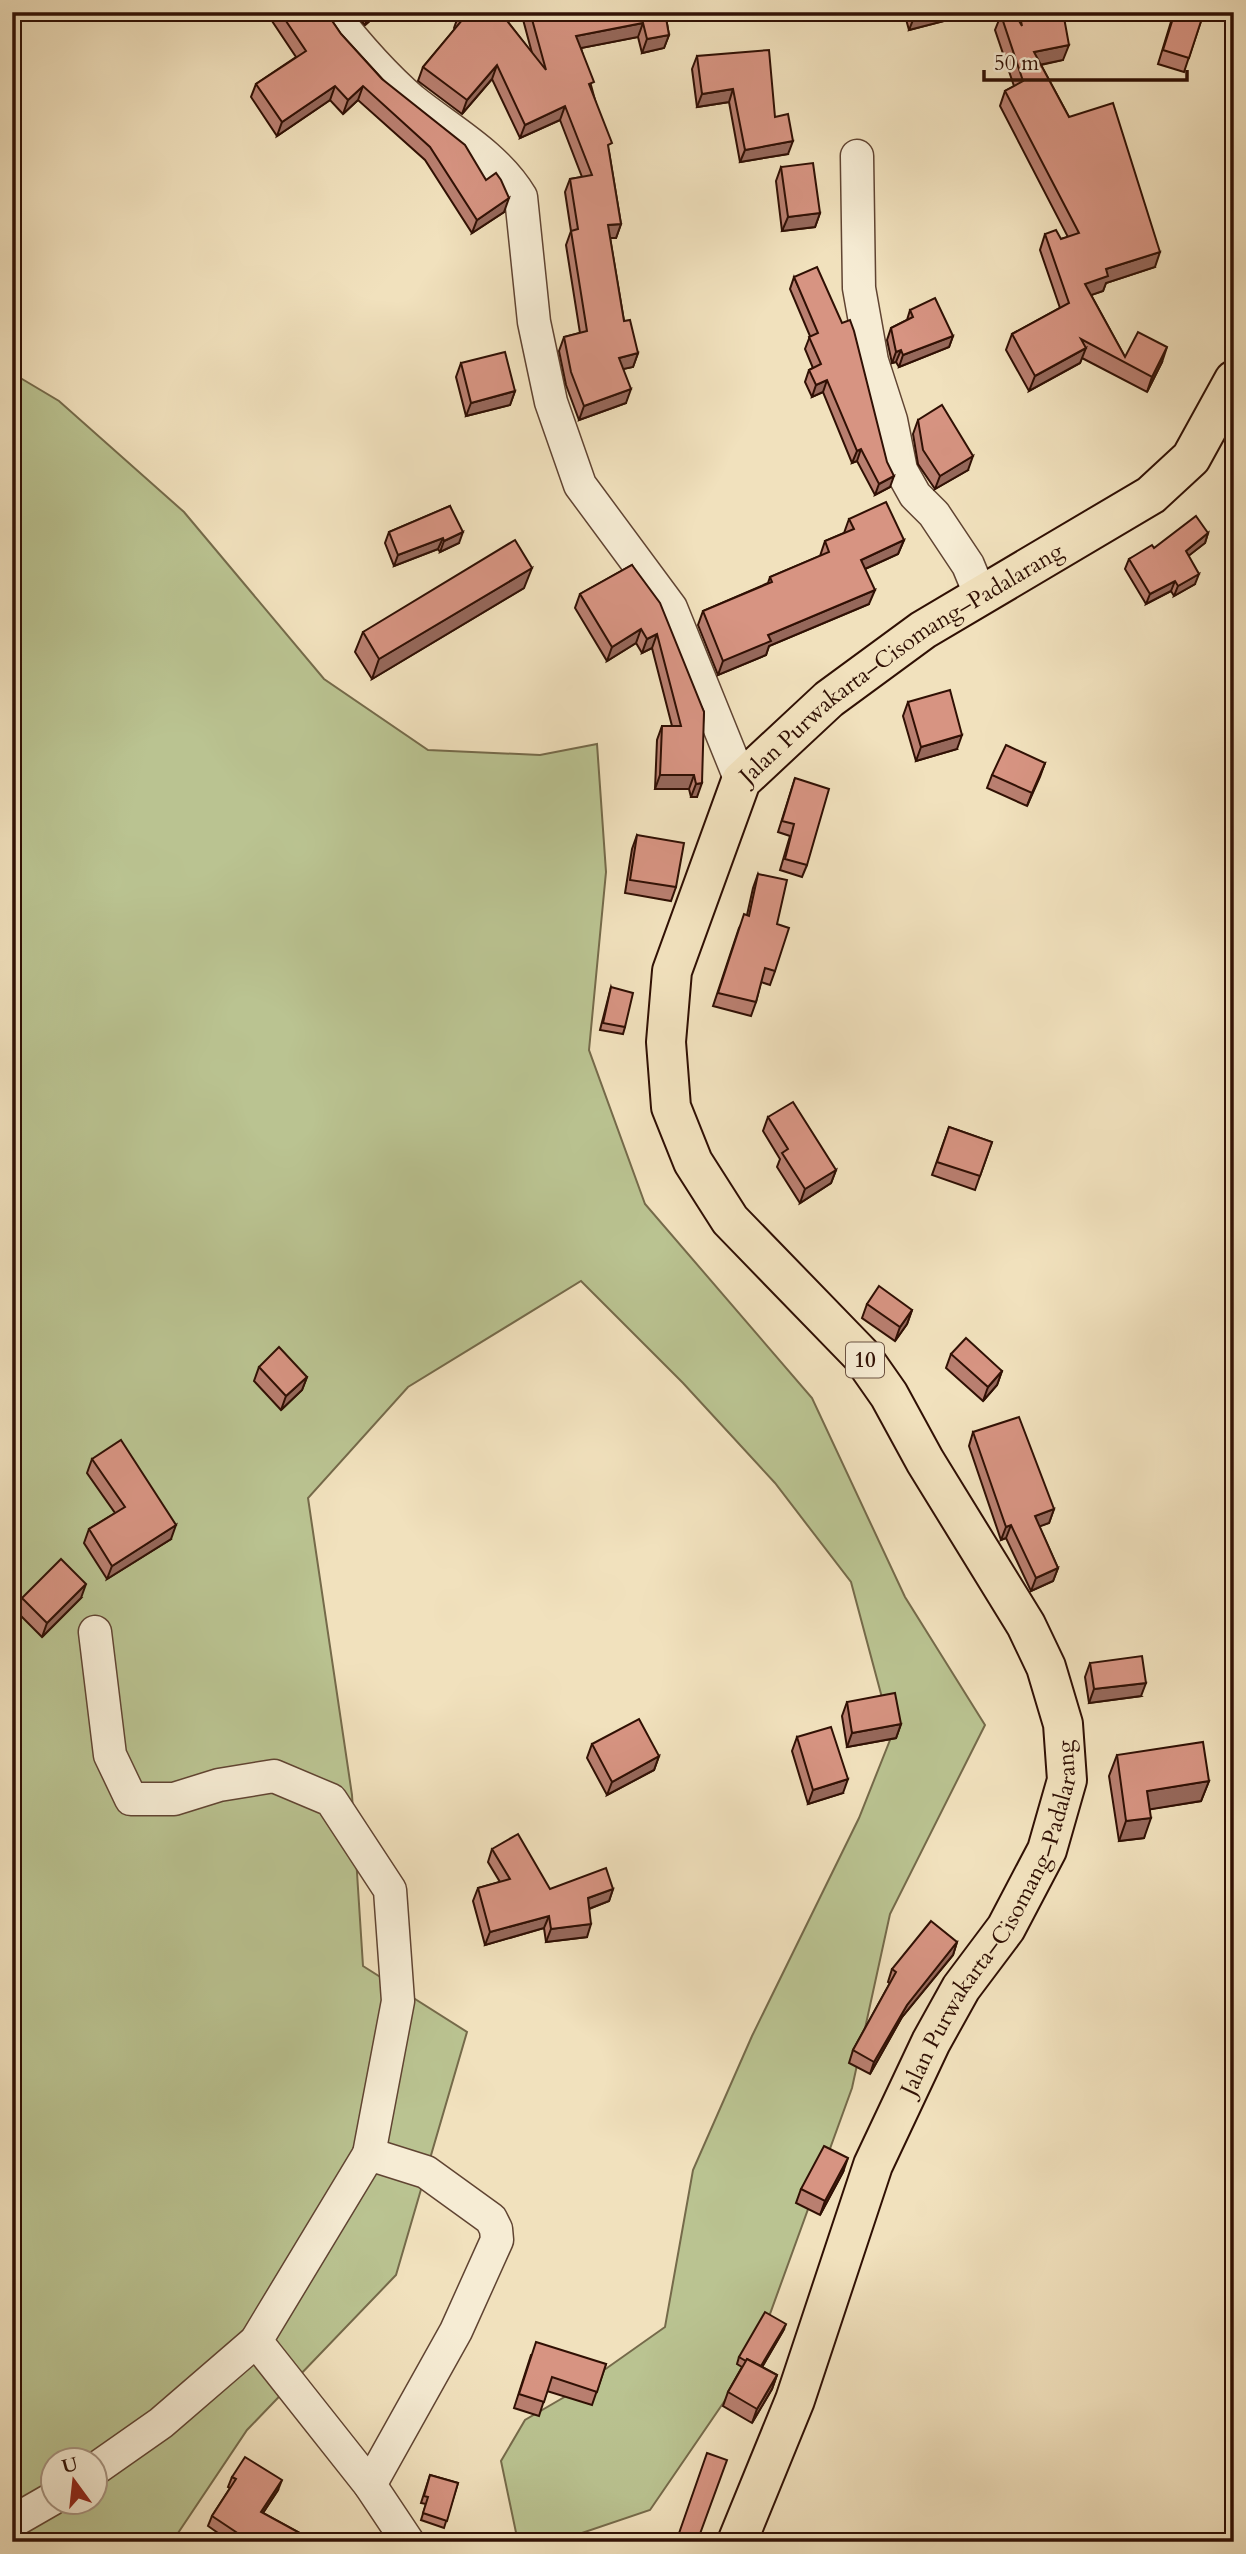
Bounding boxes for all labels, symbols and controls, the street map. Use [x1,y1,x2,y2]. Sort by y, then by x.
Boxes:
scale bar [984,38,1186,82]
text: 50 m [994,49,1039,78]
street label: Jalan Purwakarta–Cisomang–Padalarang [730,535,1069,793]
road number: 10 [846,1342,884,1378]
street label: Jalan Purwakarta–Cisomang–Padalarang [891,1739,1083,2103]
north arrow [38,2446,108,2516]
text: U [59,2451,81,2480]

